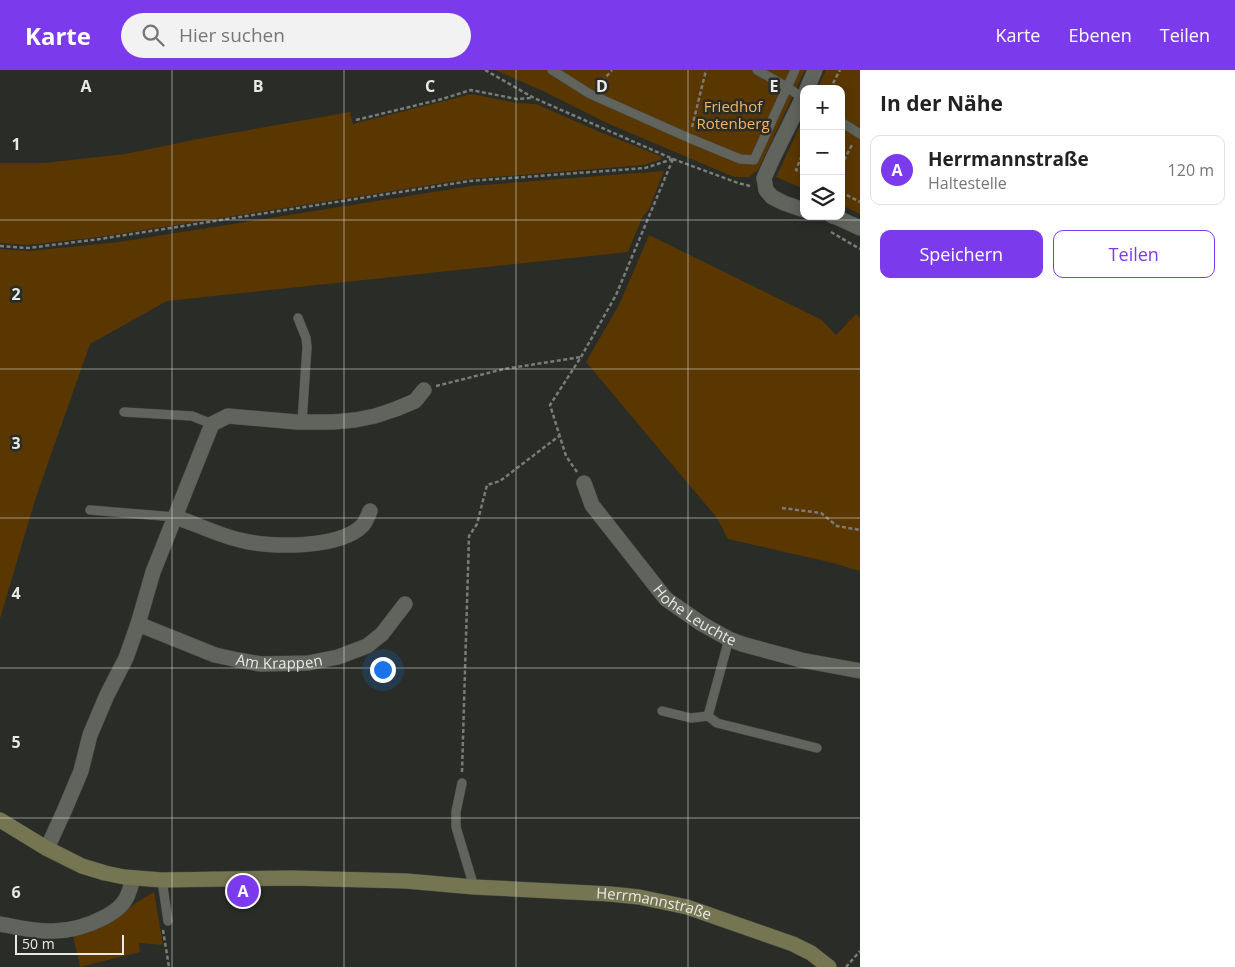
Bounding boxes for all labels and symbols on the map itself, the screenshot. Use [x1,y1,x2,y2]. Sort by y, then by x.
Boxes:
text: A [80,75,92,97]
text: B [253,75,263,97]
text: C [425,75,435,97]
text: D [596,75,608,97]
text: E [770,75,779,97]
park label: Friedhof Rotenberg [696,96,770,133]
text: 1 [11,133,21,155]
text: 2 [11,283,21,305]
text: 3 [11,432,21,454]
street label: Hohe Leuchte [649,580,739,650]
text: 4 [11,582,21,604]
street label: Am Krappen [234,649,324,673]
your location [370,657,396,683]
text: 5 [11,731,21,753]
pin: A [227,872,259,910]
text: 6 [11,881,21,903]
street label: Herrmannstraße [596,882,714,924]
scale bar [15,932,124,955]

